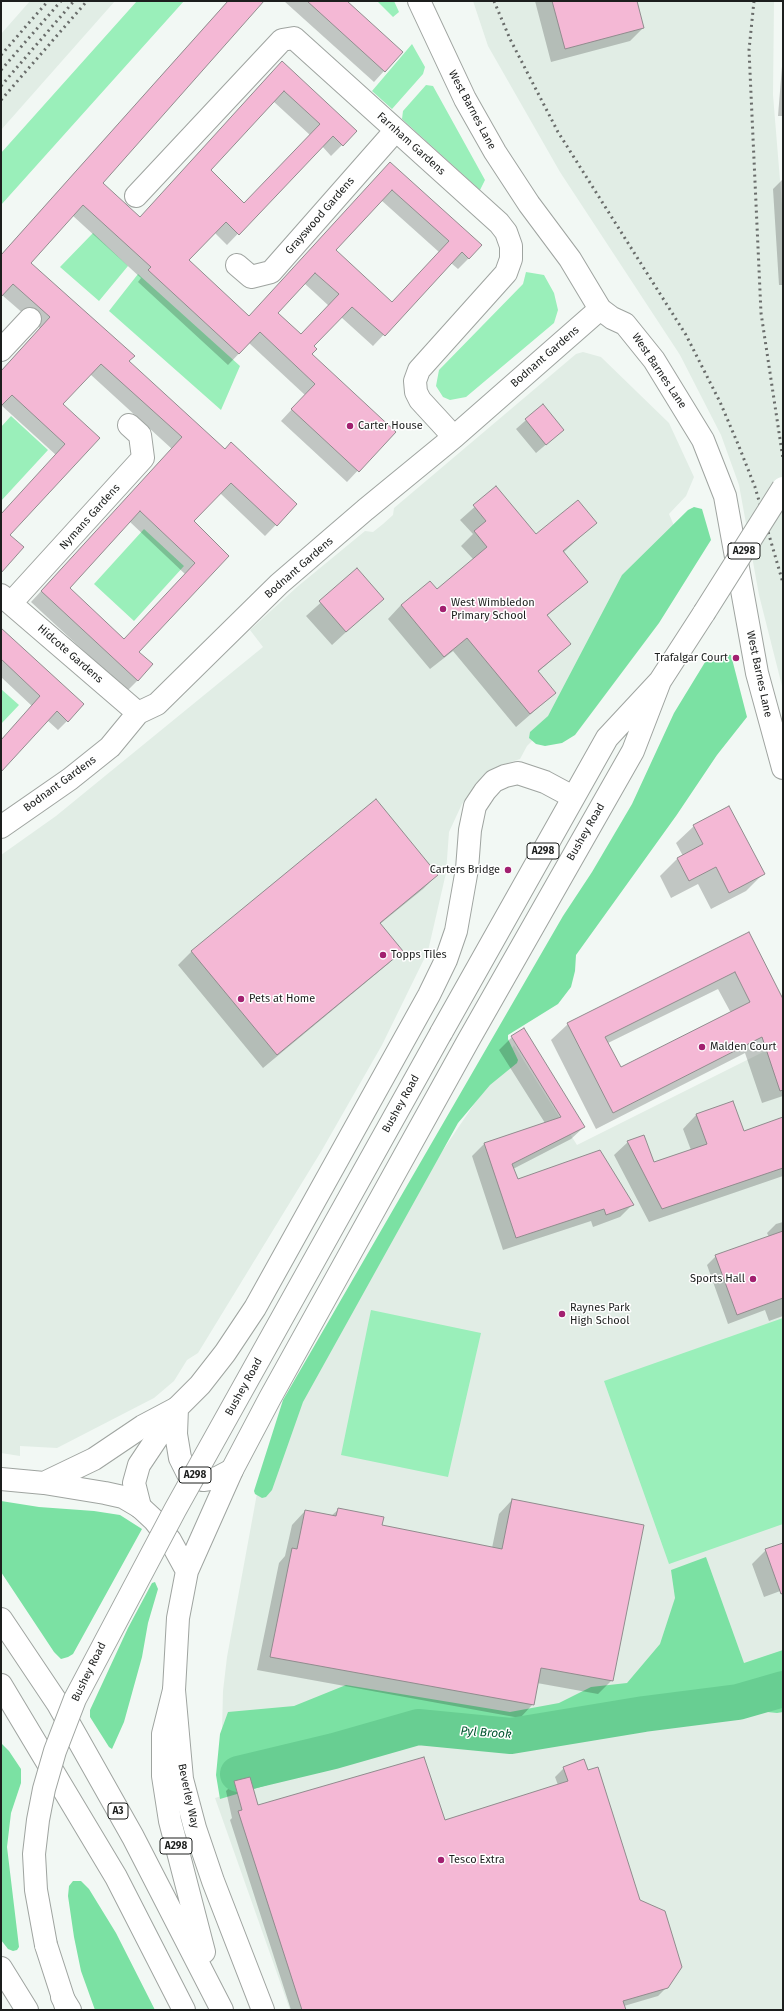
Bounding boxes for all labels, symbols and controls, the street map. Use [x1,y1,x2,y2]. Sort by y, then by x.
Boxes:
street label: West Barnes Lane [445,68,499,152]
street label: Farnham Gardens [374,110,448,178]
street label: Grayswood Gardens [283,175,357,257]
street label: Bodnant Gardens [508,324,582,390]
street label: West Barnes Lane [629,331,689,411]
place label: Carter House [358,419,423,433]
marker: Carter House [345,421,355,431]
street label: Nymans Gardens [57,481,123,553]
street label: Bodnant Gardens [262,535,336,601]
road number: A298 [728,543,760,559]
place label: West Wimbledon Primary School [451,596,535,622]
marker: West Wimbledon Primary School [438,604,448,614]
street label: Hidcote Gardens [35,622,105,686]
street label: West Barnes Lane [743,629,775,719]
place label: Trafalgar Court [655,651,728,665]
marker: Trafalgar Court [731,653,741,663]
street label: Bodnant Gardens [21,753,99,815]
street label: Bushey Road [564,801,608,863]
road number: A298 [527,843,559,859]
place label: Carters Bridge [430,863,500,877]
marker: Carters Bridge [503,865,513,875]
place label: Topps Tiles [391,948,447,962]
marker: Topps Tiles [378,950,388,960]
place label: Pets at Home [249,992,315,1006]
marker: Pets at Home [236,994,246,1004]
place label: Malden Court [710,1040,777,1054]
marker: Malden Court [697,1042,707,1052]
street label: Bushey Road [380,1073,422,1135]
place label: Sports Hall [690,1272,745,1286]
marker: Sports Hall [748,1274,758,1284]
place label: Raynes Park High School [570,1301,630,1327]
marker: Raynes Park High School [557,1309,567,1319]
street label: Bushey Road [223,1356,265,1418]
road number: A298 [179,1467,211,1483]
street label: Bushey Road [69,1640,109,1704]
water label: Pyl Brook [460,1724,512,1742]
street label: Beverley Way [175,1763,201,1829]
road number: A3 [108,1803,128,1819]
road number: A298 [160,1838,192,1854]
place label: Tesco Extra [449,1853,505,1867]
marker: Tesco Extra [436,1855,446,1865]

